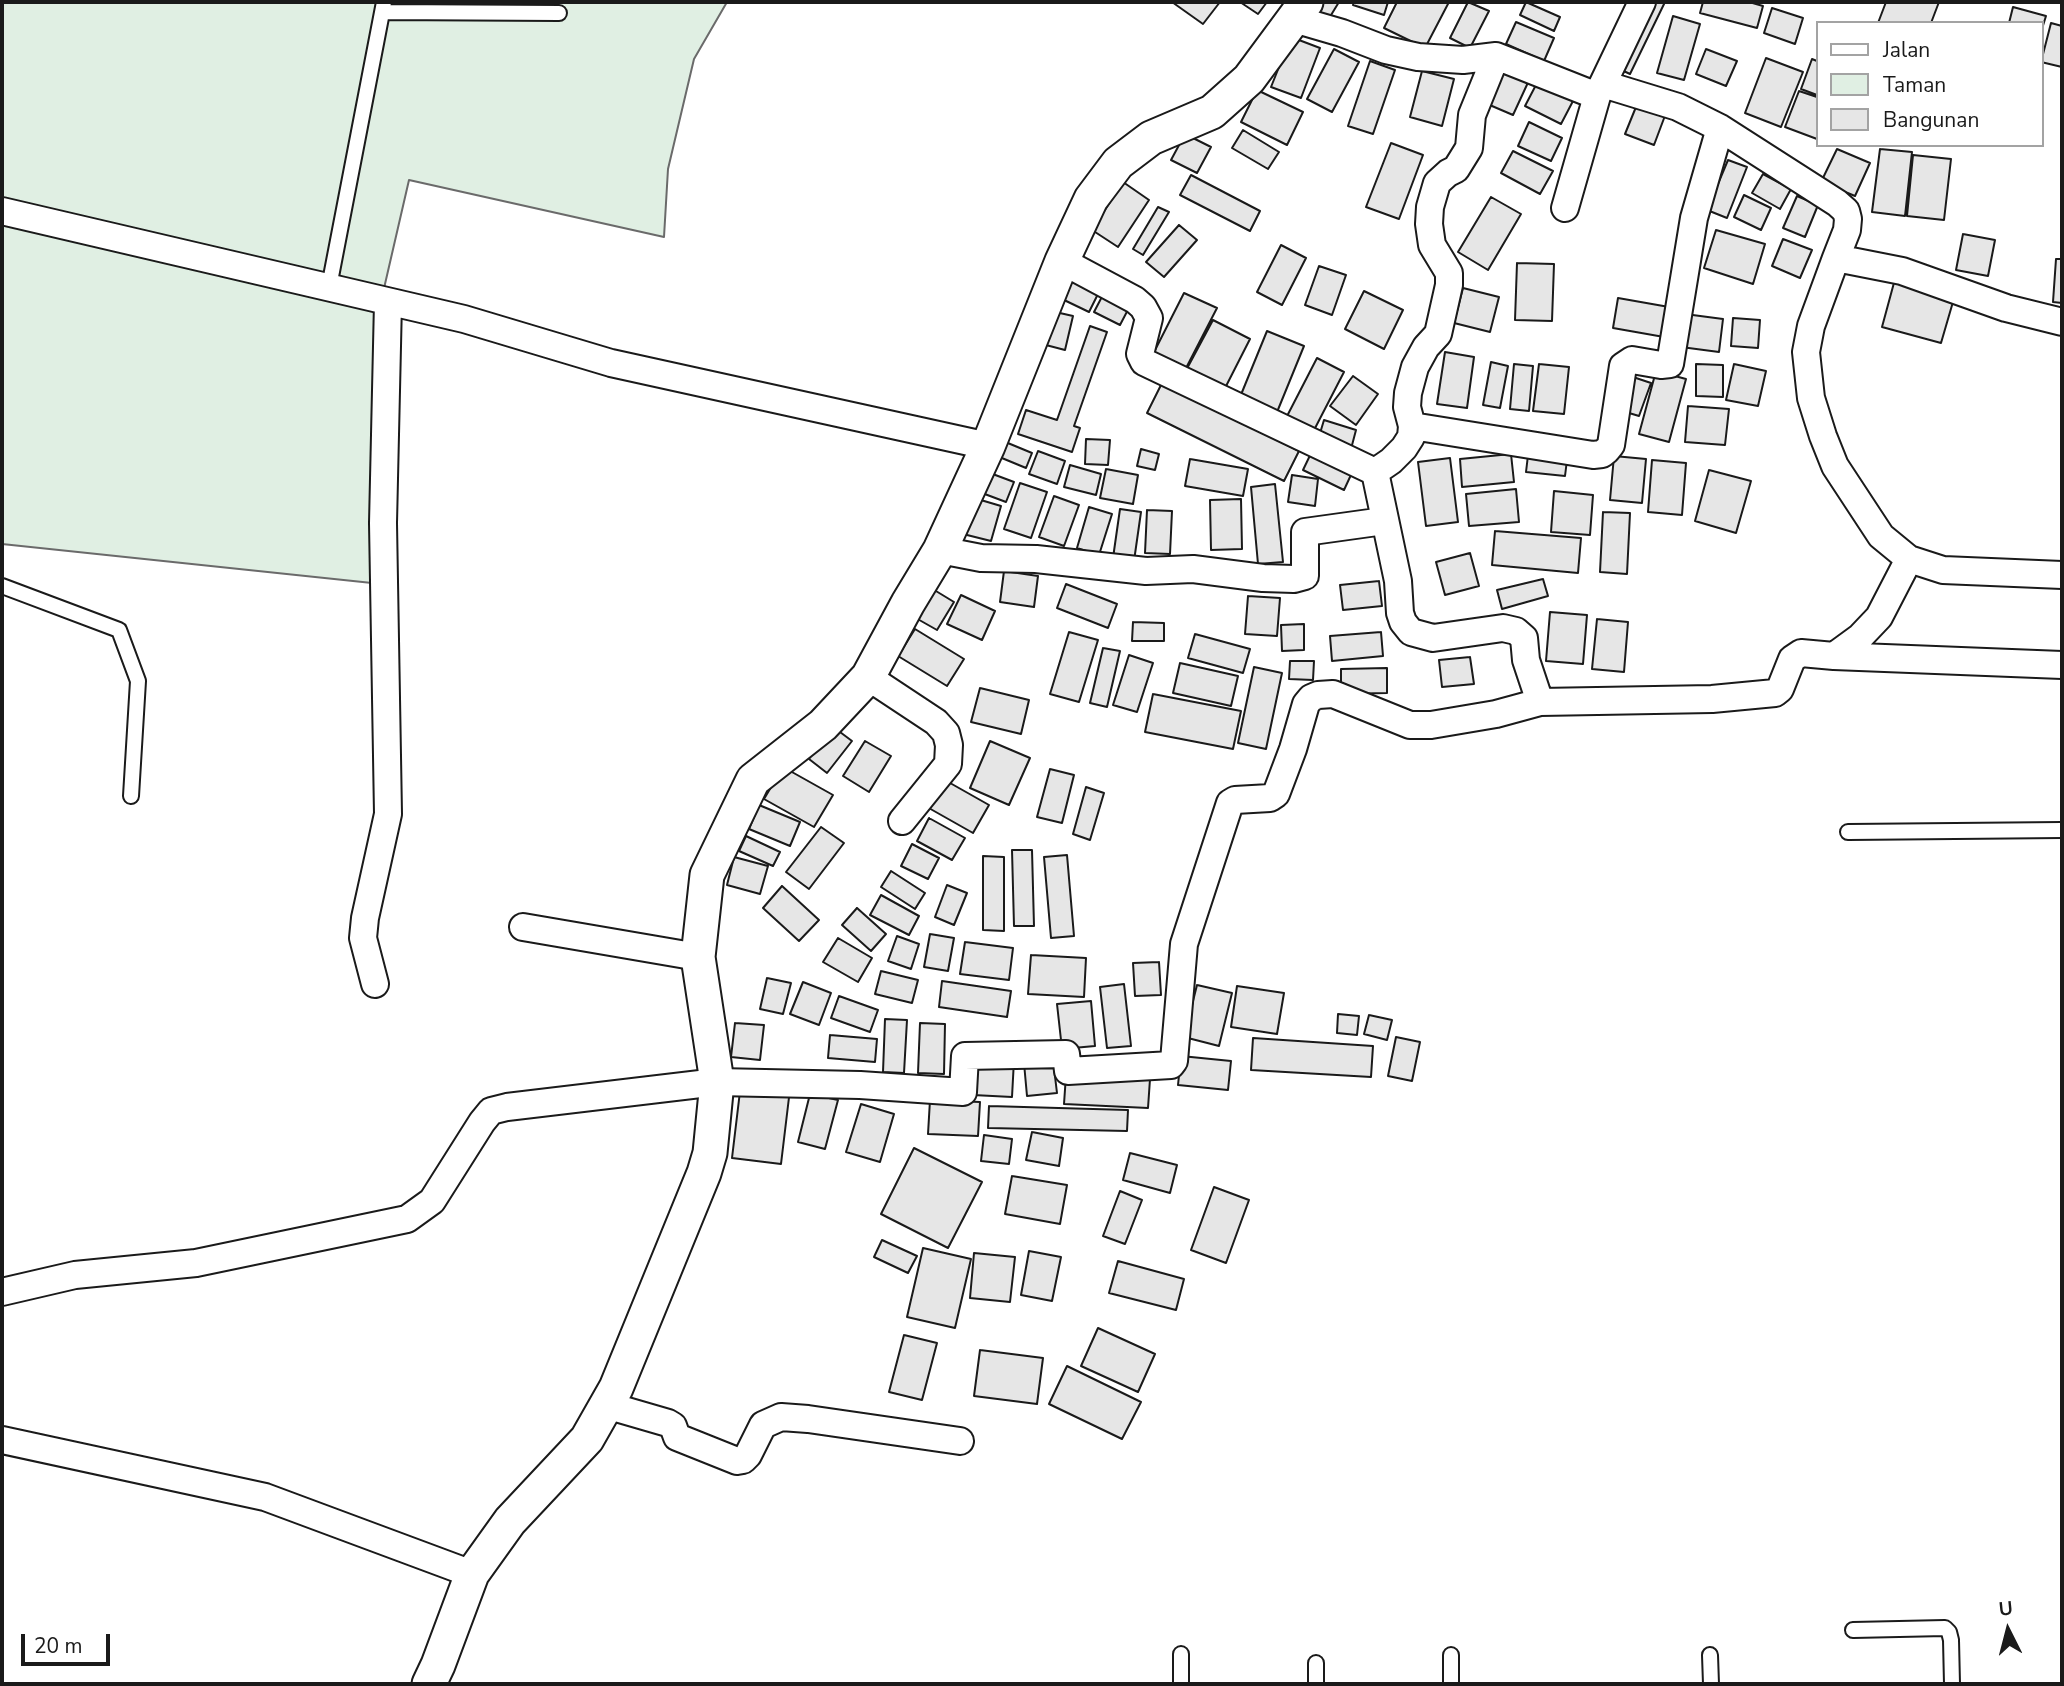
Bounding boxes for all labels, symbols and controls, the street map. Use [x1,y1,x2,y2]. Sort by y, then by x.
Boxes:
legend [1815,21,2043,147]
text: Jalan [1883,36,1930,64]
text: Taman [1883,71,1946,99]
text: Bangunan [1883,106,1979,134]
north arrow [1973,1595,2043,1665]
text: U [1997,1595,2014,1623]
scale bar [24,1620,114,1664]
text: 20 m [34,1632,83,1660]

